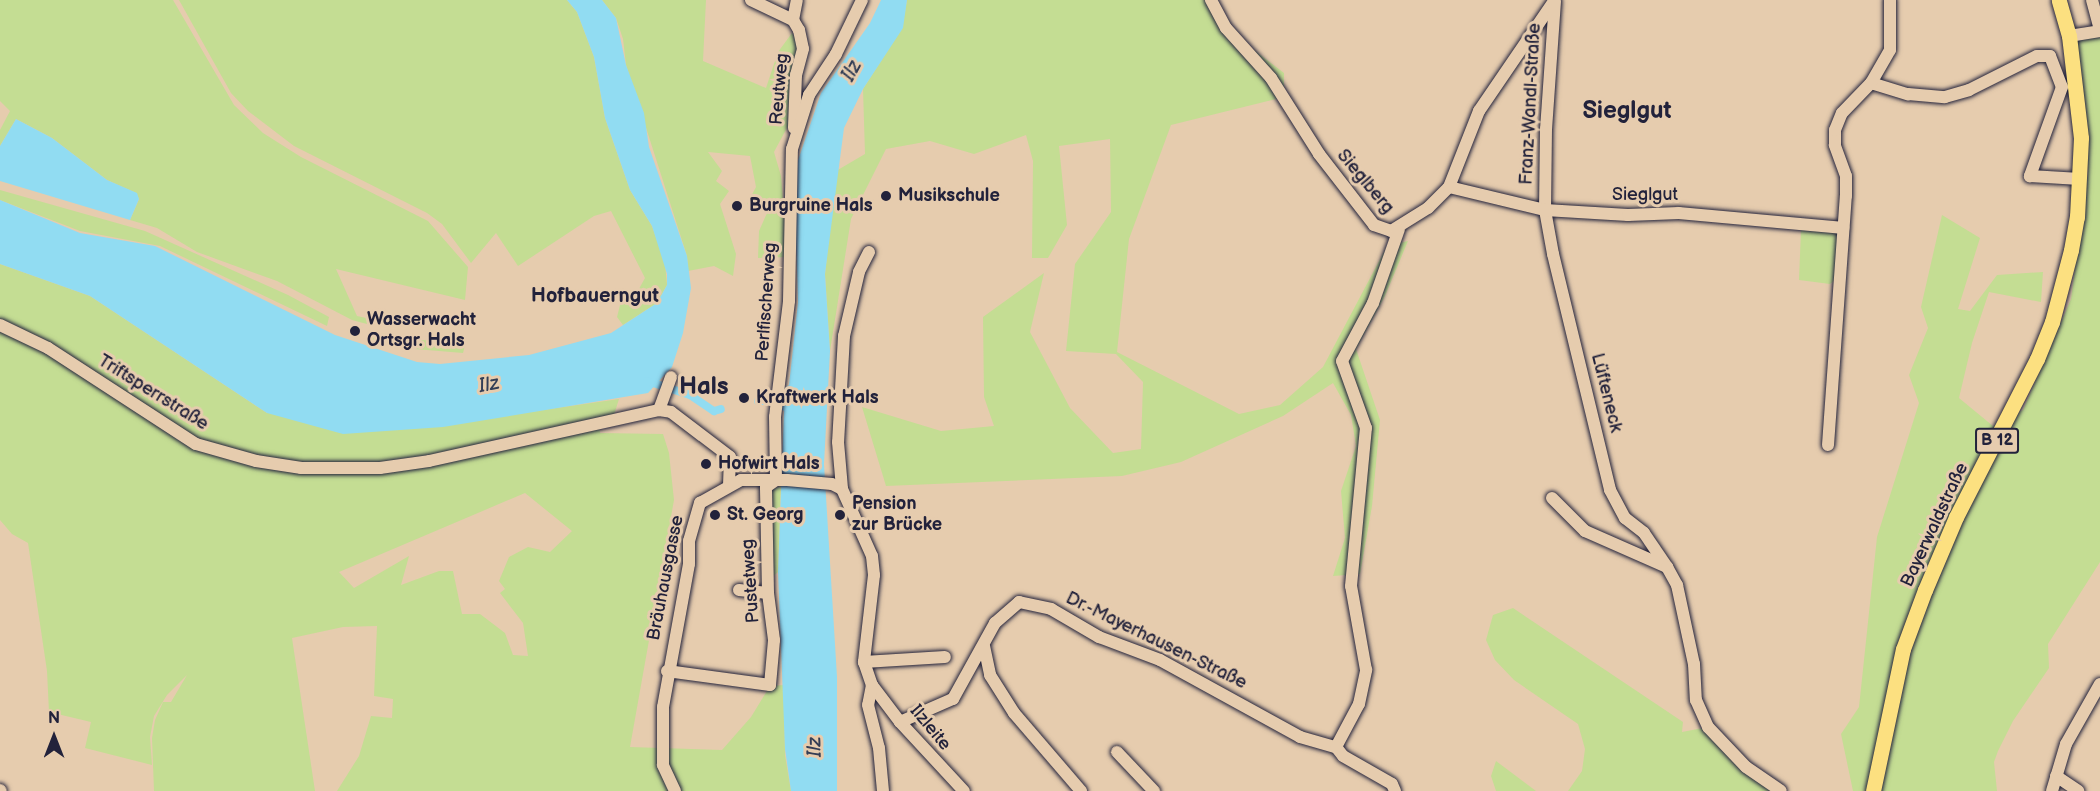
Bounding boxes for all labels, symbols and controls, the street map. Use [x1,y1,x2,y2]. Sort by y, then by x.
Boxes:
street label: Franz-Wandl-Straße [1516,23,1546,185]
street label: Reutweg [766,52,794,126]
water label: Ilz [837,56,867,86]
district label: Sieglgut [1583,97,1671,125]
street label: Sieglberg [1332,145,1398,219]
street label: Sieglgut [1612,184,1678,206]
place label: Musikschule [898,185,1000,207]
marker: Musikschule [879,189,893,203]
place label: Burgruine Hals [749,195,873,217]
marker: Burgruine Hals [730,199,744,213]
street label: Perlfischerweg [752,242,782,362]
district label: Hofbauerngut [531,284,659,308]
place label: Wasserwacht Ortsgr. Hals [367,310,476,352]
marker: Wasserwacht Ortsgr. Hals [348,324,362,338]
street label: Triftsperrstraße [94,350,212,436]
street label: Lüfteneck [1586,351,1626,435]
water label: Ilz [477,371,501,399]
district label: Hals [679,373,729,401]
place label: Kraftwerk Hals [756,387,879,409]
marker: Kraftwerk Hals [737,391,751,405]
road number: B 12 [1974,428,2020,454]
place label: Hofwirt Hals [718,453,820,475]
marker: Hofwirt Hals [699,457,713,471]
street label: Bayerwaldstraße [1897,459,1973,591]
place label: Pension zur Brücke [852,494,942,536]
place label: St. Georg [727,504,804,526]
marker: St. Georg [708,508,722,522]
marker: Pension zur Brücke [833,508,847,522]
street label: Bräuhausgasse [643,514,689,642]
street label: Pustetweg [737,538,765,624]
street label: Dr.-Mayerhausen-Straße [1062,588,1250,694]
street label: Ilzleite [905,701,955,755]
north arrow [24,707,84,767]
text: N [48,709,60,728]
water label: Ilz [803,737,827,757]

